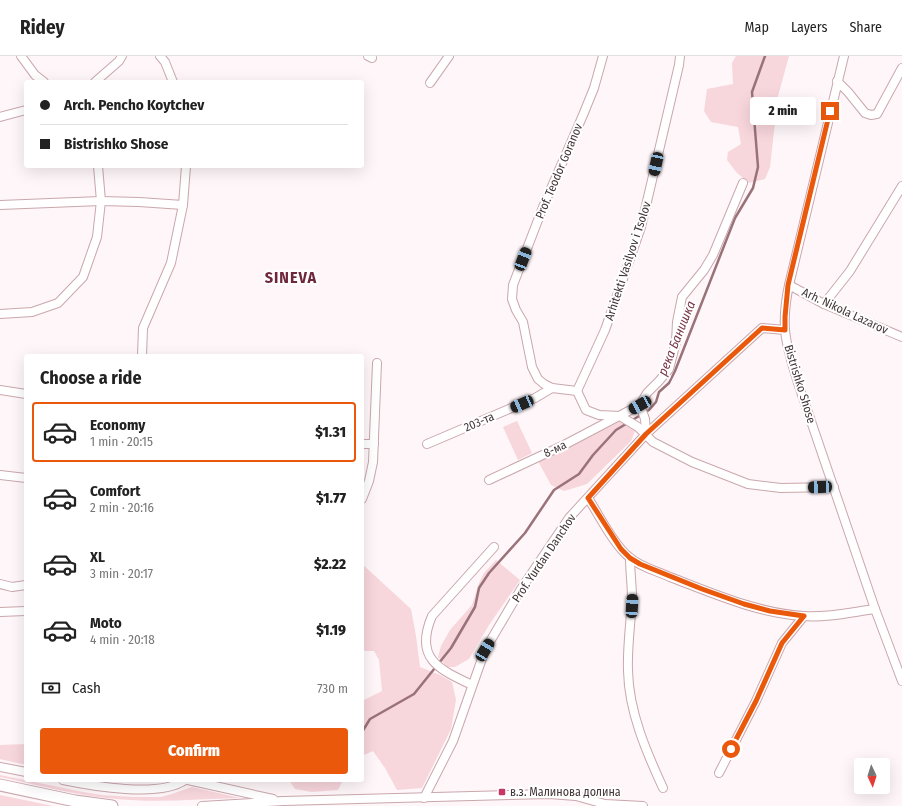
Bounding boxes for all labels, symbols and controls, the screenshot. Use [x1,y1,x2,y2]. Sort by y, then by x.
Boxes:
text: Ridey [20,16,64,39]
text: Map [745,19,769,36]
text: Layers [791,19,827,36]
text: Share [849,19,882,36]
text: Arch. Pencho Koytchev [64,96,204,114]
callout: 2 min [750,97,816,125]
route end [821,102,839,120]
text: 2 min [769,103,797,118]
street label: Prof. Teodor Goranov [533,121,586,221]
text: Bistrishko Shose [64,135,168,153]
car [648,151,664,177]
street label: Arhitekti Vasilyov i Tsolov [602,199,654,322]
car [513,246,533,272]
district label: SINEVA [265,268,317,287]
street label: Arh. Nikola Lazarov [800,285,891,337]
water label: река Банишка [655,299,698,378]
street label: Bistrishko Shose [781,343,819,425]
text: Choose a ride [40,367,142,389]
car [509,394,535,414]
car [627,394,653,416]
street label: 203-та [462,409,496,435]
icon: car [42,414,78,450]
text: Economy [90,416,145,434]
text: $1.31 [315,423,346,441]
text: 1 min · 20:15 [90,434,153,449]
street label: 8-ма [541,438,569,460]
icon: car [42,480,78,516]
car [808,481,832,493]
text: Comfort [90,482,141,500]
text: $1.77 [316,489,346,507]
text: 2 min · 20:16 [90,500,154,515]
street label: Prof. Yurdan Danchov [509,511,579,605]
icon: car [42,546,78,582]
text: XL [90,548,105,566]
text: $2.22 [314,555,346,573]
text: 3 min · 20:17 [90,566,153,581]
car [625,594,639,618]
icon: car [42,612,78,648]
text: Moto [90,614,122,632]
text: $1.19 [316,621,346,639]
text: 4 min · 20:18 [90,632,155,647]
car [474,637,496,663]
icon: cash [40,677,62,699]
text: Cash [72,679,101,697]
text: 730 m [317,681,348,696]
button: Confirm [40,728,348,774]
route start [722,740,740,758]
north arrow [854,758,890,794]
map controls [854,758,890,794]
place label: в.з. Малинова долина [510,785,621,799]
marker: в.з. Малинова долина [497,787,507,797]

